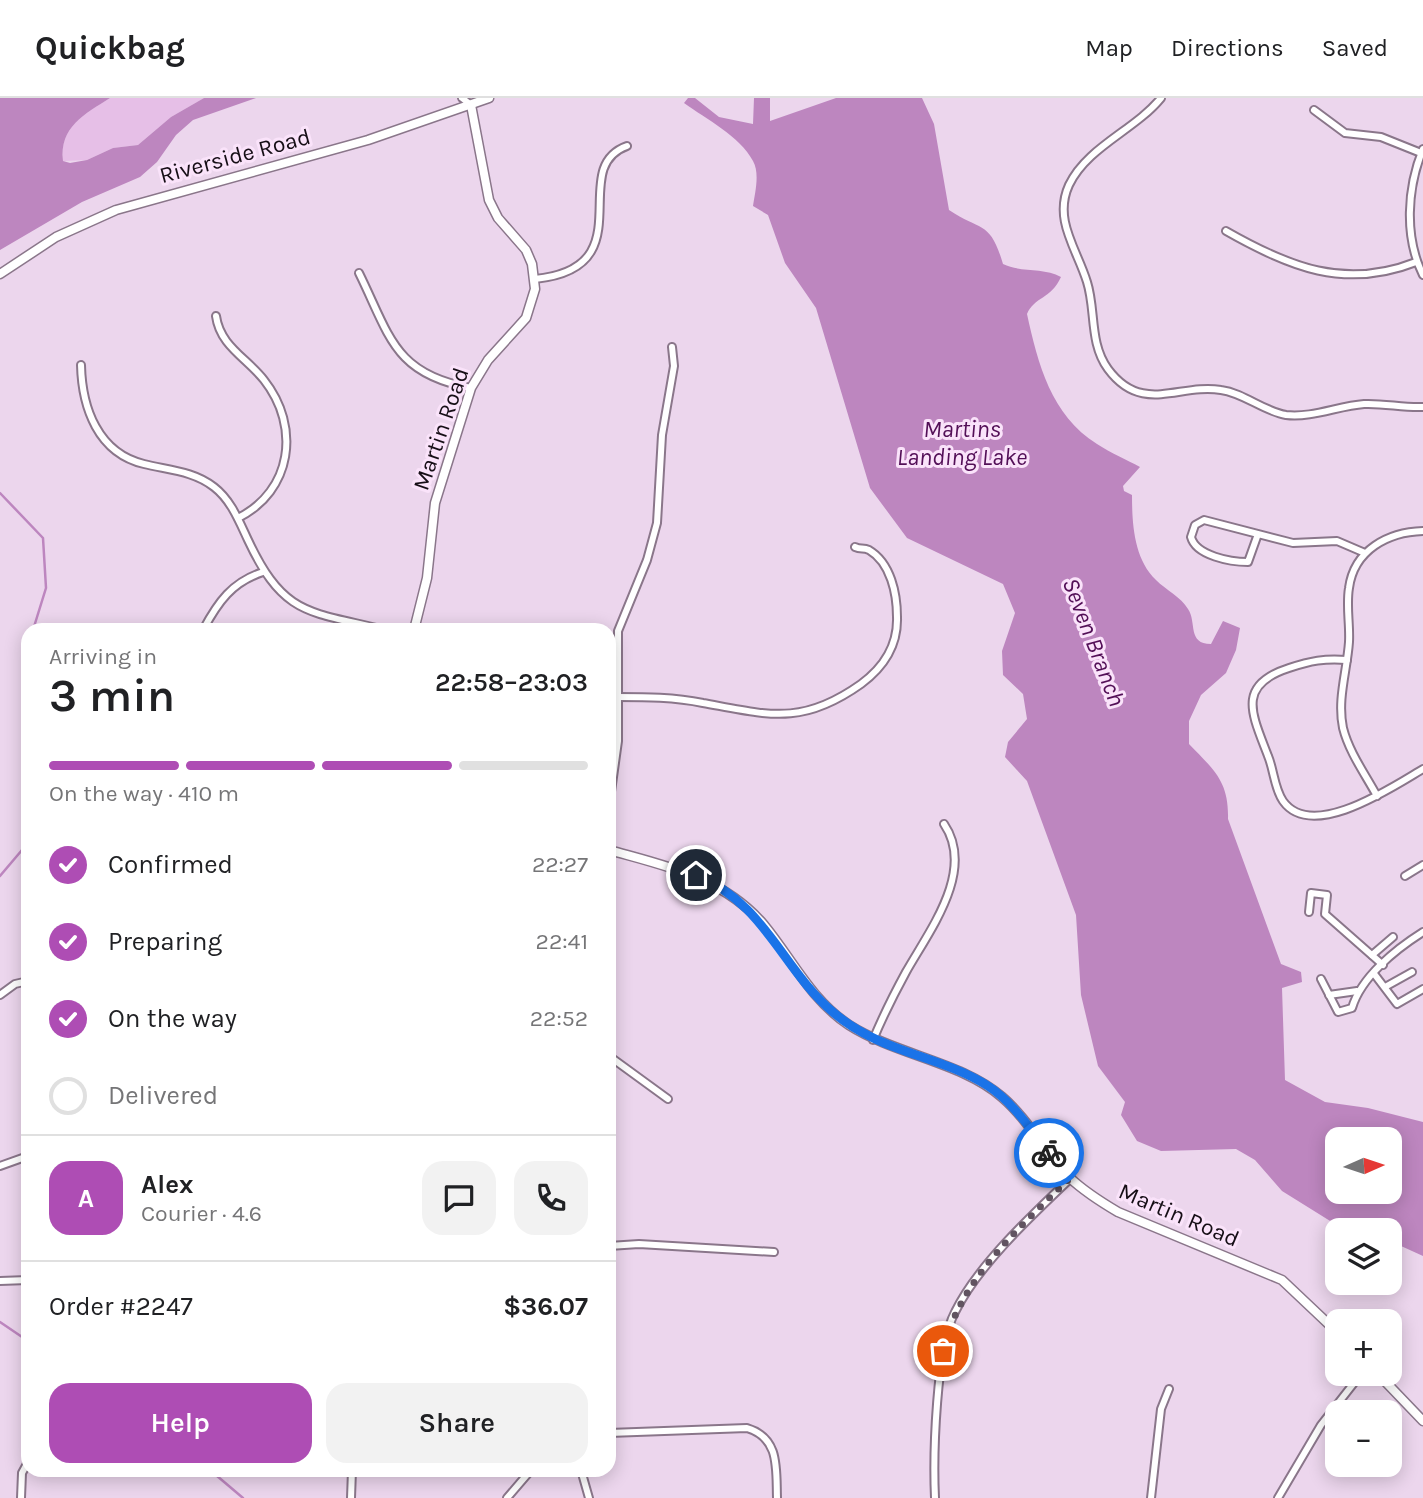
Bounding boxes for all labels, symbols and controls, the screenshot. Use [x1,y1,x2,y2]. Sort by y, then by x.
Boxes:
text: Quickbag [35,29,185,67]
text: Map [1085,34,1133,62]
text: Directions [1171,34,1284,62]
text: Saved [1322,34,1388,62]
street label: Riverside Road [156,123,314,189]
street label: Martin Road [407,364,475,494]
water label: Martins Landing Lake [897,415,1027,471]
water label: Seven Branch [1057,574,1131,710]
text: Arriving in [49,643,157,670]
text: 22:58–23:03 [435,667,588,698]
text: 3 min [49,669,175,723]
text: On the way · 410 m [49,780,239,807]
pin [666,845,726,905]
icon: check [49,846,87,884]
text: Confirmed [108,849,233,880]
text: 22:27 [532,851,588,878]
icon: home [677,856,715,894]
icon: check [49,923,87,961]
text: Preparing [108,926,222,957]
text: 22:41 [536,928,588,955]
icon: check [49,1000,87,1038]
text: On the way [108,1003,237,1034]
text: 22:52 [530,1005,588,1032]
text: Delivered [108,1080,218,1111]
courier [1014,1118,1084,1188]
north arrow [1325,1127,1402,1204]
map controls [1325,1127,1402,1477]
icon: bike [1030,1134,1068,1172]
button: chat [422,1161,496,1235]
button: phone [514,1161,588,1235]
text: Alex [141,1169,193,1200]
street label: Martin Road [1115,1178,1243,1252]
text: A [78,1183,94,1214]
text: Courier · 4.6 [141,1200,262,1227]
button: layers [1325,1218,1402,1295]
text: Order #2247 [49,1291,193,1322]
text: $36.07 [503,1291,588,1322]
button: + [1325,1309,1402,1386]
pin [913,1321,973,1381]
icon: bag [924,1332,962,1370]
button: Help [49,1383,312,1463]
button: Share [326,1383,588,1463]
button: − [1325,1400,1402,1477]

